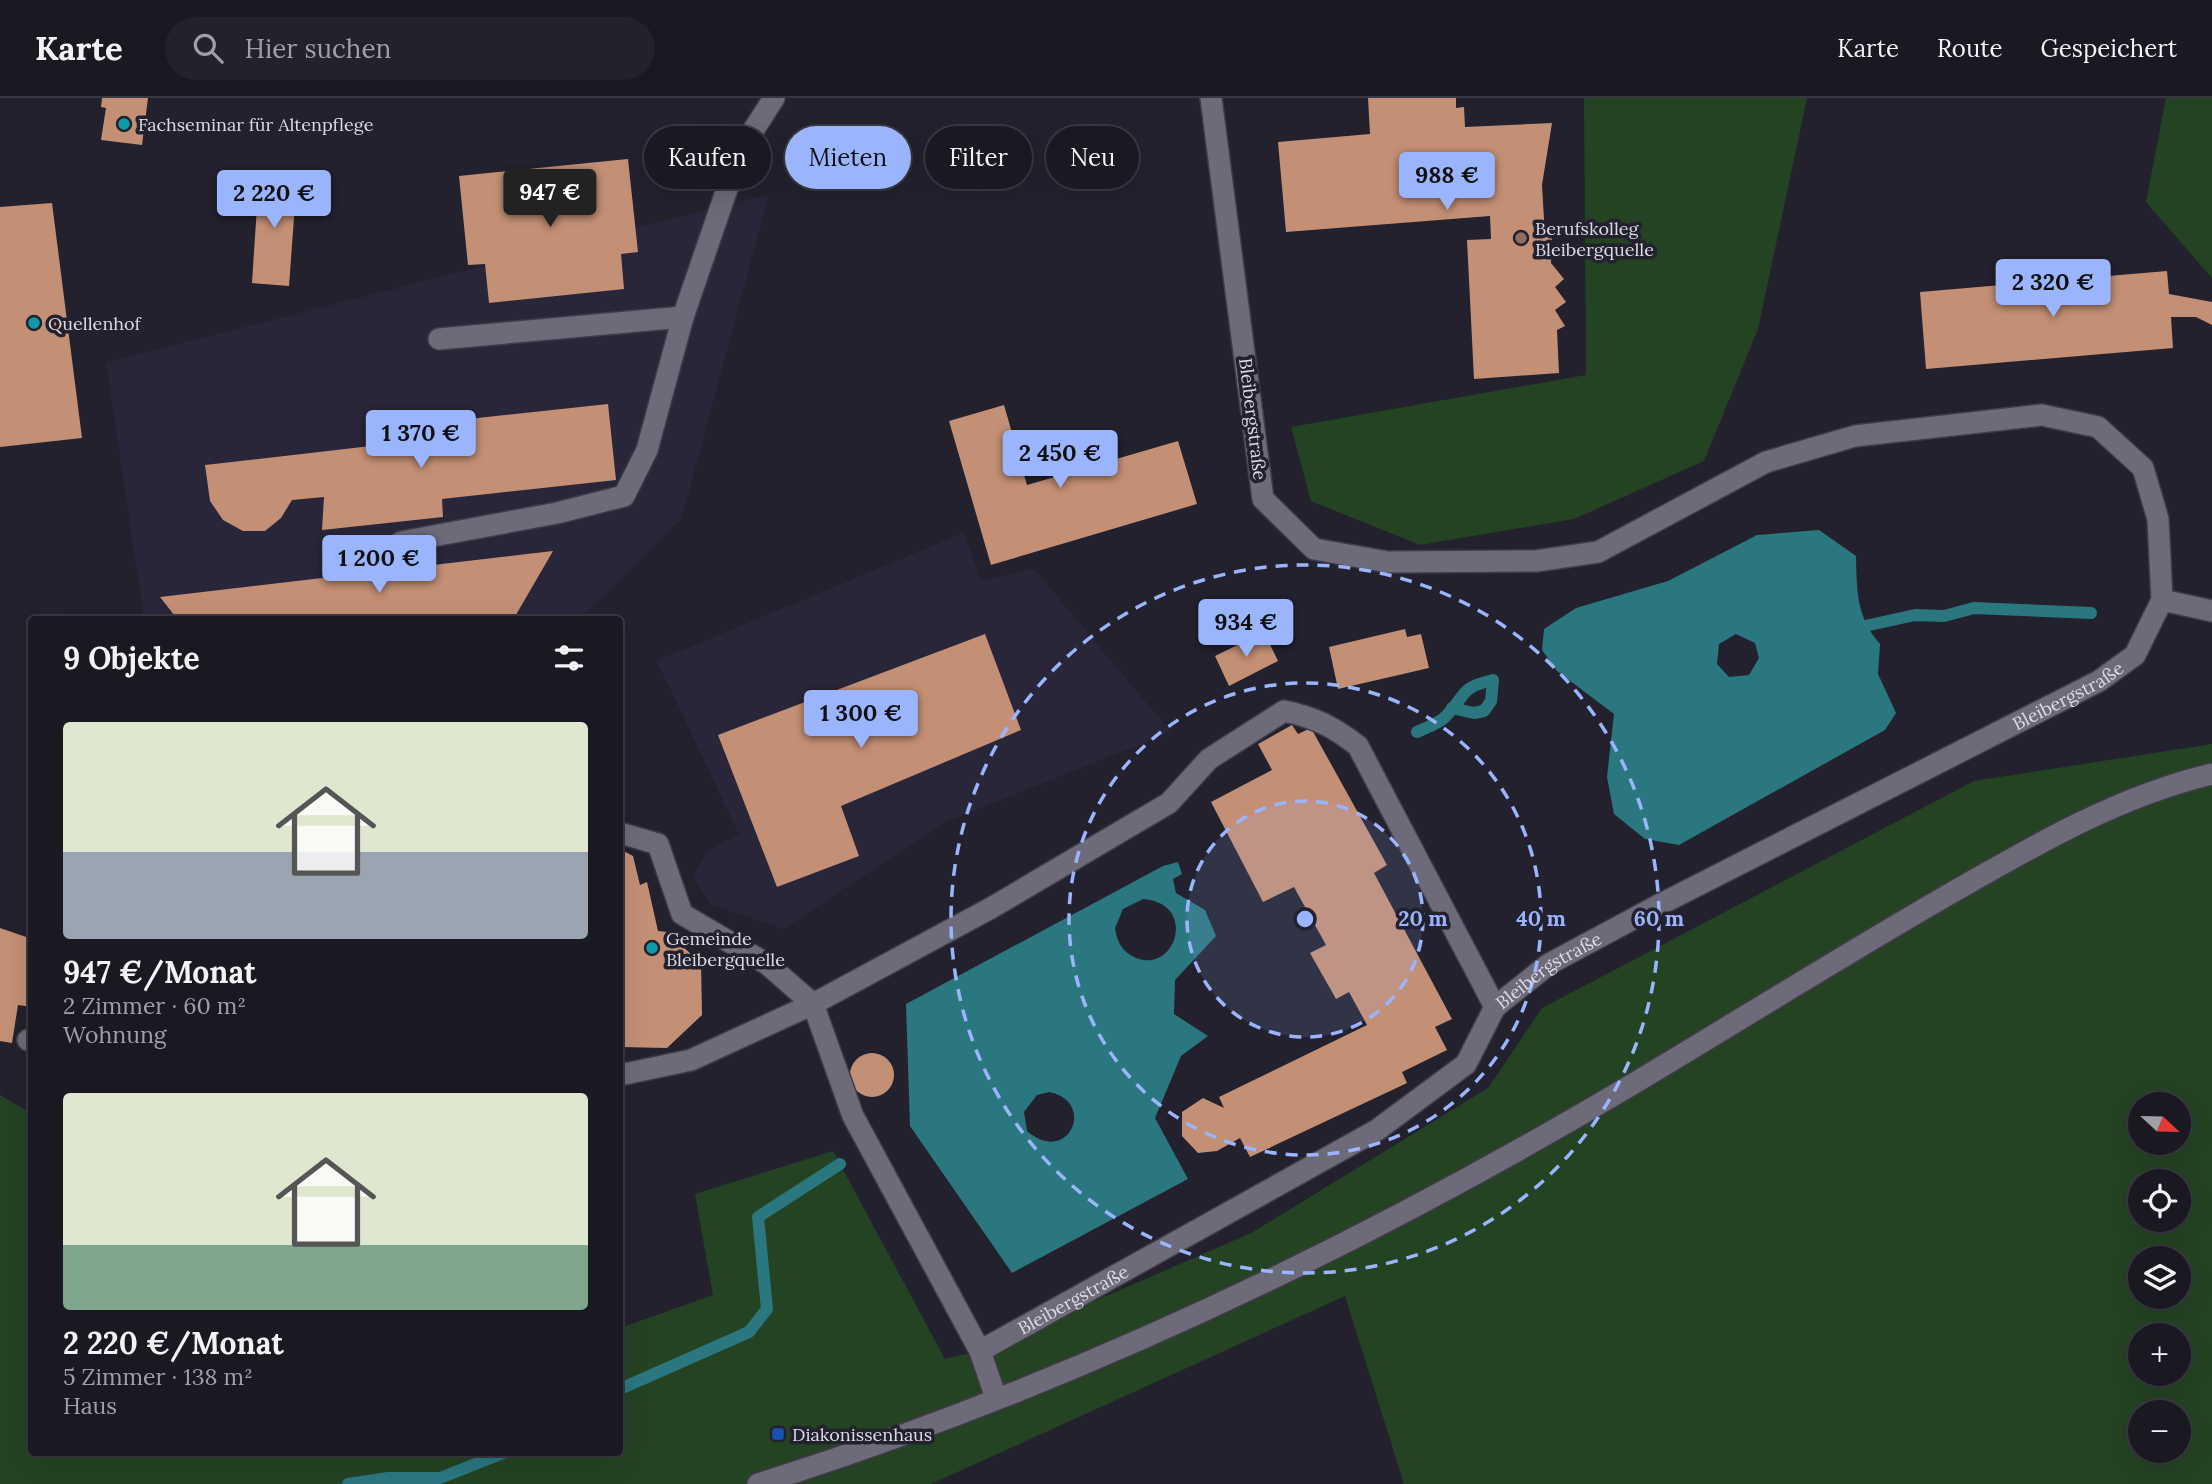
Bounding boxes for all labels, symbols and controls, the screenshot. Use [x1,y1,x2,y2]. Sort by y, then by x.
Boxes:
search box [165,17,655,80]
text: Karte [35,27,123,69]
icon: search [189,29,227,67]
text: Hier suchen [245,32,391,65]
text: Karte [1837,33,1899,64]
text: Route [1937,33,2003,64]
text: Gespeichert [2041,33,2177,64]
place label: Fachseminar für Altenpflege [138,113,374,136]
marker: Fachseminar für Altenpflege [116,116,132,132]
chip: Kaufen [644,126,771,189]
chip: Mieten [785,126,911,189]
chip: Filter [925,126,1032,189]
chip: Neu [1046,126,1139,189]
pin: 988 € [1398,152,1496,212]
text: 988 € [1415,160,1479,189]
pin: 2 220 € [209,170,339,230]
pin: 947 € [501,170,599,229]
text: 947 € [519,177,581,206]
text: 2 220 € [233,178,315,207]
place label: Berufskolleg Bleibergquelle [1535,217,1654,261]
marker: Berufskolleg Bleibergquelle [1513,230,1529,246]
pin: 2 320 € [1988,260,2118,319]
text: 2 320 € [2012,267,2094,296]
place label: Quellenhof [48,312,143,335]
marker: Quellenhof [26,315,42,331]
street label: Bleibergstraße [1234,357,1272,482]
pin: 1 370 € [356,410,486,470]
text: 1 370 € [382,418,460,447]
pin: 2 450 € [995,430,1125,490]
text: 2 450 € [1019,438,1101,467]
pin: 1 200 € [314,536,444,595]
text: 1 200 € [338,543,420,572]
pin: 934 € [1197,600,1295,659]
text: 934 € [1214,607,1278,636]
text: 9 Objekte [63,639,200,677]
icon: filters [550,639,588,677]
street label: Bleibergstraße [2008,656,2128,735]
pin: 1 300 € [796,690,926,750]
text: 1 300 € [820,698,902,727]
icon: home [263,768,389,894]
text: 20 m [1398,905,1448,932]
text: 40 m [1516,905,1566,932]
text: 60 m [1634,905,1684,932]
centre of rings [1293,907,1317,931]
street label: Bleibergstraße [1491,926,1605,1014]
place label: Gemeinde Bleibergquelle [666,927,785,971]
marker: Gemeinde Bleibergquelle [644,940,660,956]
text: 947 €/Monat [63,953,256,991]
text: 2 Zimmer · 60 m² [63,991,246,1020]
text: Wohnung [63,1020,167,1049]
north arrow [2128,1092,2191,1155]
map controls [2128,1092,2191,1463]
icon: home [263,1139,389,1265]
button: locate [2128,1169,2191,1232]
button: layers [2128,1246,2191,1309]
street label: Bleibergstraße [1014,1259,1132,1339]
button: + [2128,1323,2191,1386]
text: 2 220 €/Monat [63,1324,284,1362]
text: 5 Zimmer · 138 m² [63,1362,253,1391]
text: Haus [63,1391,117,1420]
button: − [2128,1400,2191,1463]
place label: Diakonissenhaus [792,1423,932,1446]
marker: Diakonissenhaus [770,1426,786,1442]

